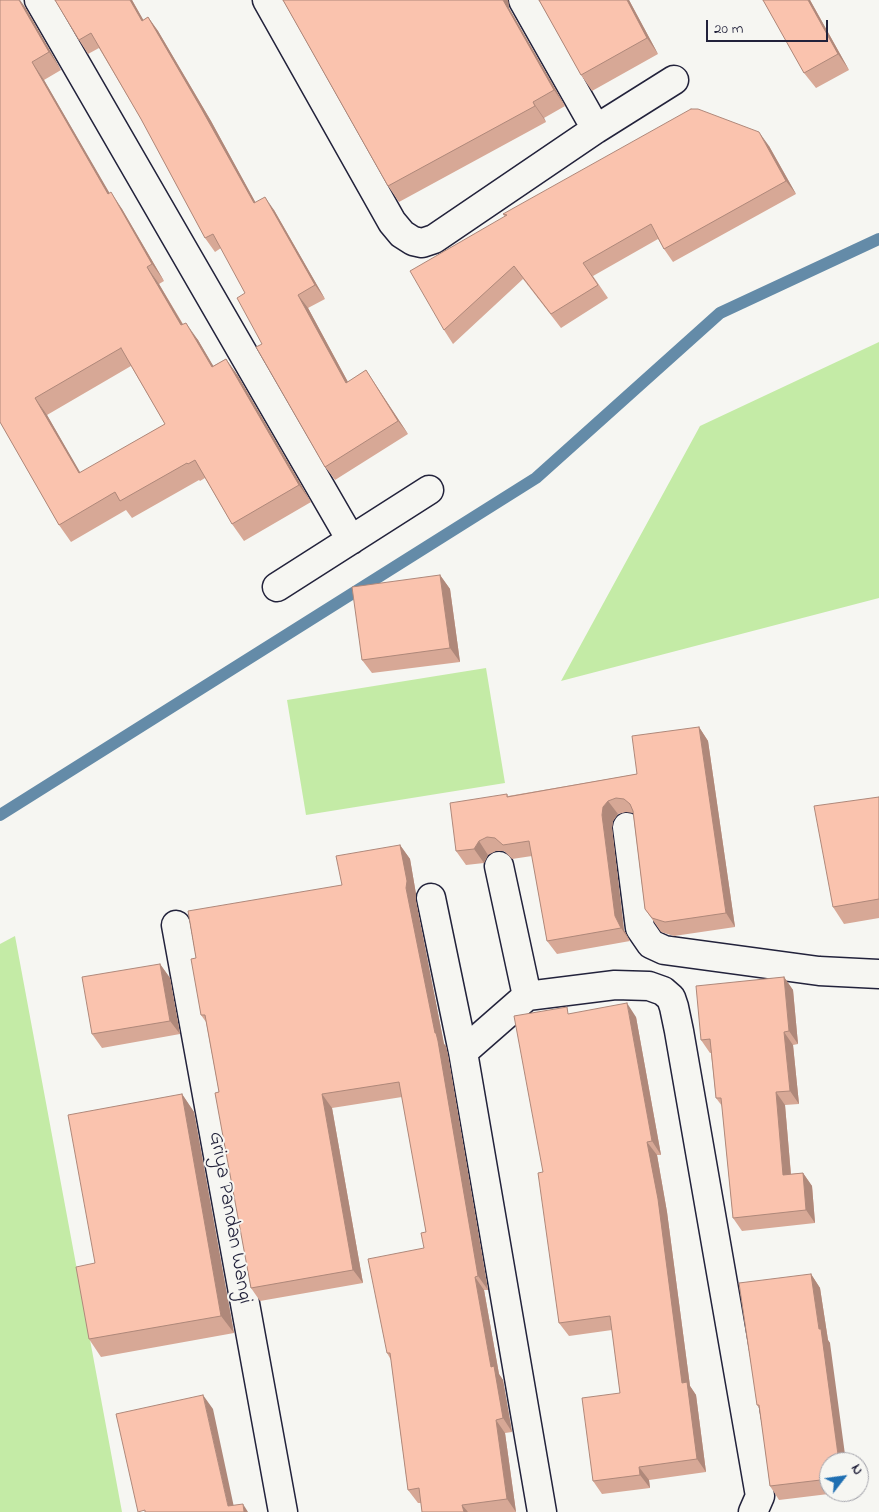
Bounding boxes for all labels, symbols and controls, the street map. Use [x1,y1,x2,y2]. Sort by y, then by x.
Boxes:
scale bar [709,10,832,42]
text: 20 m [714,18,743,40]
street label: Griya Pandan Wangi [201,1130,257,1306]
north arrow [819,1452,869,1502]
text: N [845,1460,868,1479]

